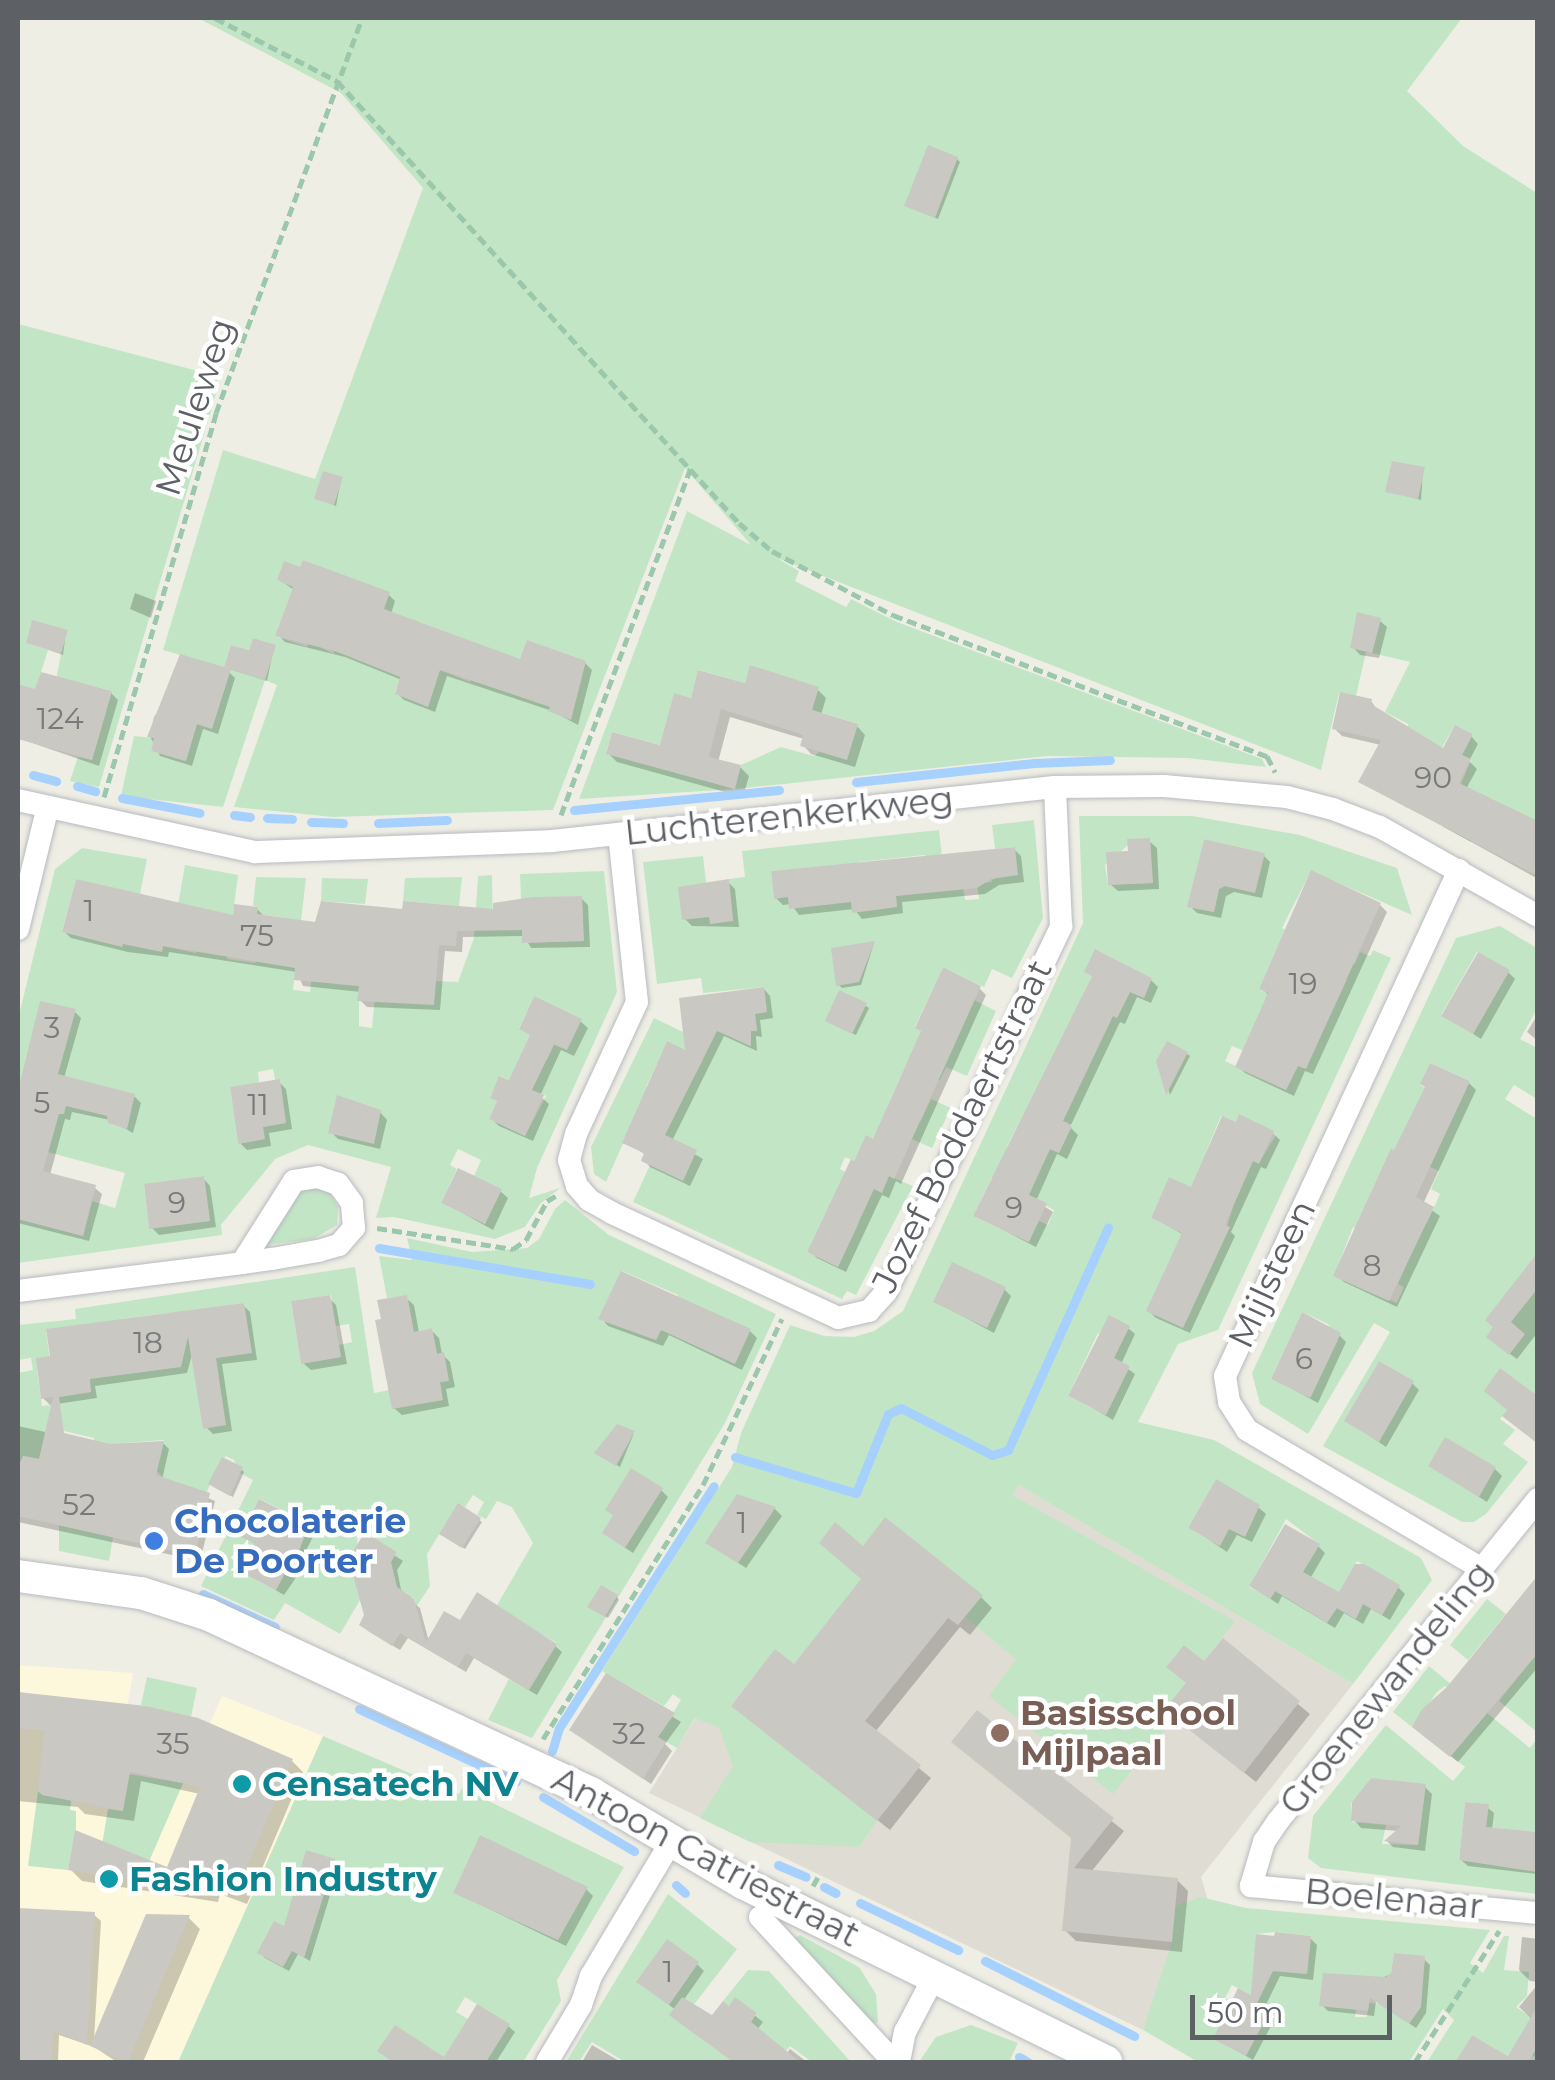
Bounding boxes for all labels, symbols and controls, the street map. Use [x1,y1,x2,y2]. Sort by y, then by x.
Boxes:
street label: Meuleweg [147,313,243,501]
house number: 124 [36,701,84,737]
house number: 90 [1414,760,1452,796]
street label: Luchterenkerkweg [622,778,956,854]
house number: 1 [84,893,94,929]
house number: 75 [240,918,274,954]
street label: Jozef Boddaertstraat [863,953,1061,1299]
house number: 19 [1288,966,1318,1002]
house number: 3 [44,1010,60,1046]
house number: 5 [34,1085,50,1121]
house number: 11 [247,1087,269,1123]
house number: 9 [168,1185,186,1221]
house number: 9 [1005,1190,1023,1226]
street label: Mijlsteen [1219,1193,1325,1355]
house number: 8 [1362,1248,1382,1284]
house number: 18 [133,1325,163,1361]
house number: 6 [1295,1341,1313,1377]
house number: 52 [62,1487,96,1523]
place label: Chocolaterie De Poorter [174,1500,406,1582]
house number: 1 [737,1505,747,1541]
marker: Chocolaterie De Poorter [143,1530,165,1552]
street label: Groenewandeling [1271,1553,1501,1823]
place label: Basisschool Mijlpaal [1020,1692,1236,1774]
house number: 32 [612,1716,646,1752]
marker: Basisschool Mijlpaal [989,1722,1011,1744]
house number: 35 [156,1726,190,1762]
street label: Antoon Catriestraat [545,1758,867,1956]
place label: Censatech NV [262,1763,518,1805]
marker: Censatech NV [231,1773,253,1795]
place label: Fashion Industry [129,1858,437,1900]
marker: Fashion Industry [98,1868,120,1890]
street label: Boelenaar [1303,1870,1485,1928]
house number: 1 [663,1954,673,1990]
scale bar [1195,1975,1398,2037]
text: 50 m [1207,1994,1284,2031]

